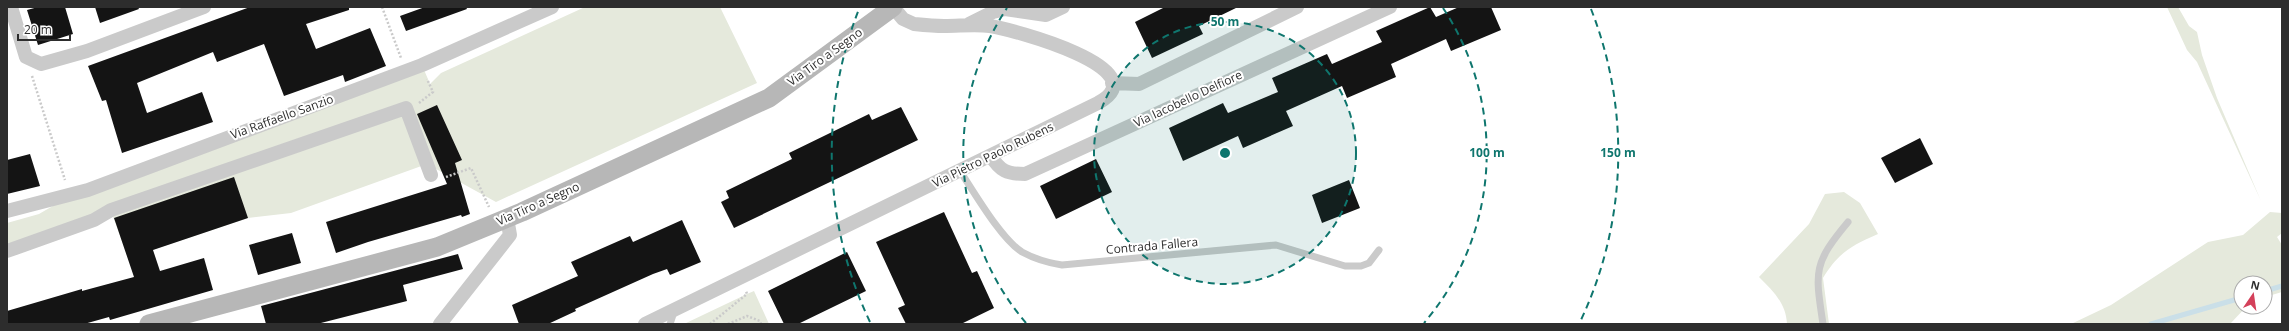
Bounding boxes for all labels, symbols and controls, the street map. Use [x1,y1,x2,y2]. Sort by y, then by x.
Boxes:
text: 50 m [1211,13,1239,30]
scale bar [18,16,70,42]
text: 20 m [24,21,52,38]
street label: Via Tiro a Segno [784,24,866,90]
street label: Via Iacobello Delfiore [1131,66,1245,131]
street label: Via Raffaello Sanzio [228,90,336,143]
street label: Via Pietro Paolo Rubens [929,118,1056,191]
text: 100 m [1469,144,1505,161]
text: 150 m [1600,144,1636,161]
centre of rings [1218,146,1232,160]
street label: Via Tiro a Segno [494,178,582,229]
street label: Contrada Fallera [1105,233,1199,258]
north arrow [2233,275,2273,315]
text: N [2249,276,2261,293]

